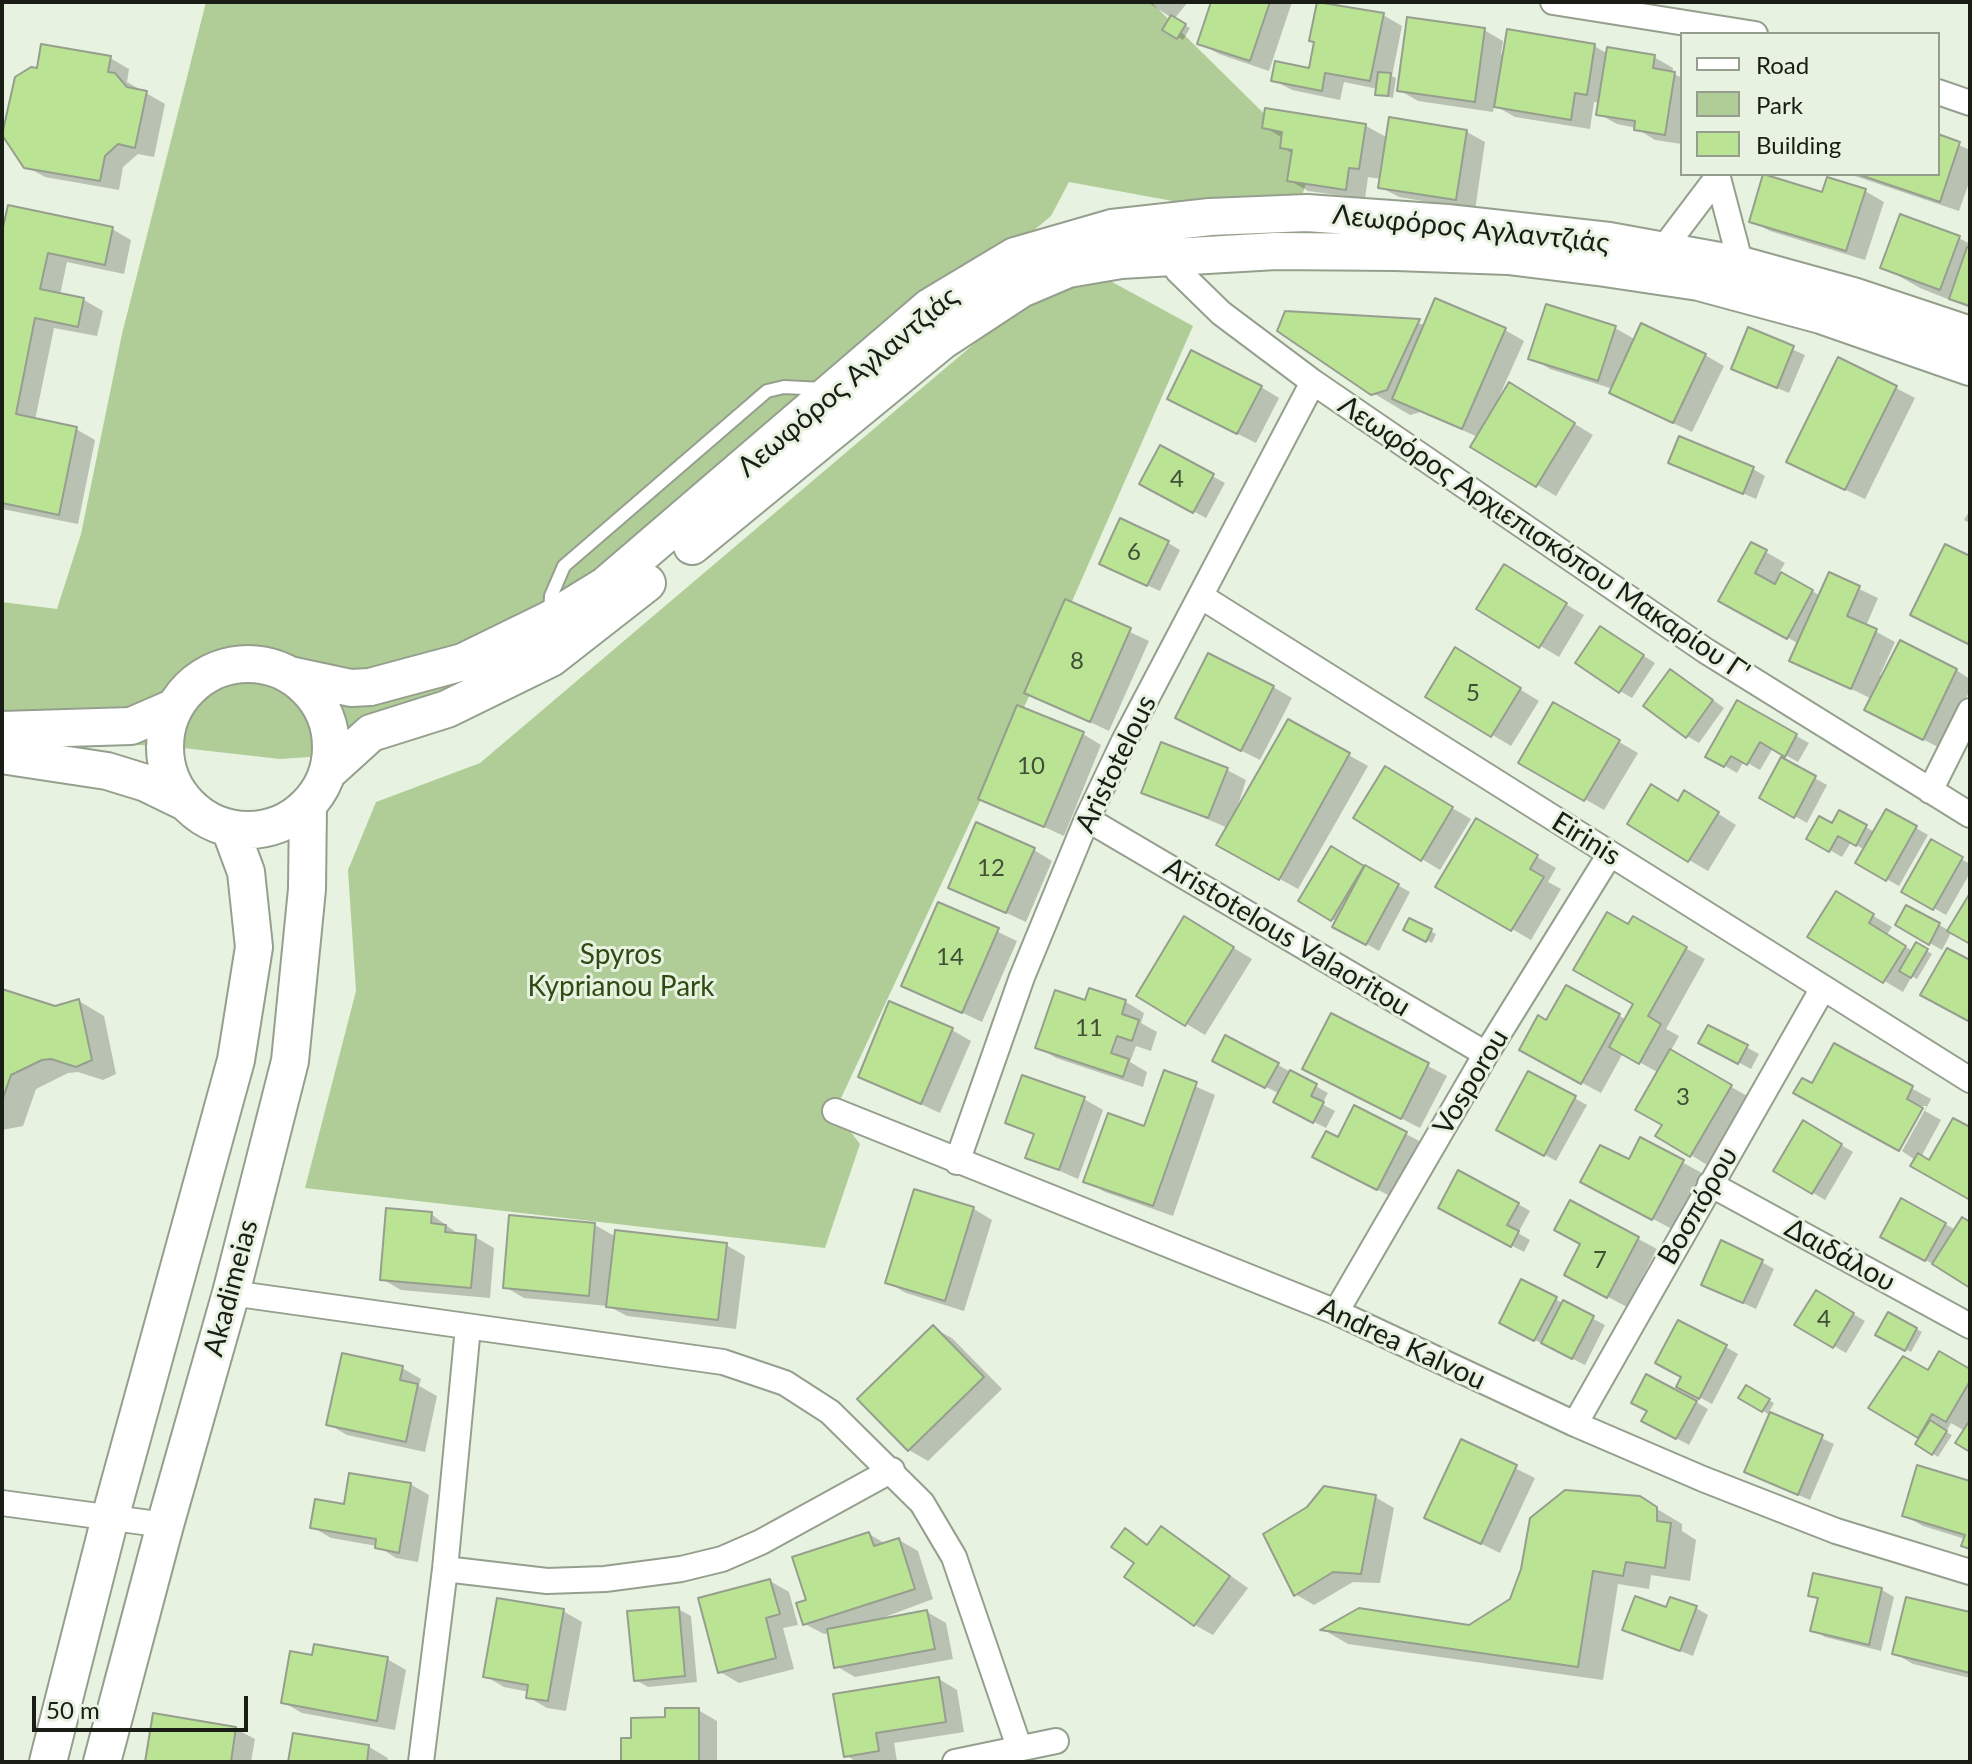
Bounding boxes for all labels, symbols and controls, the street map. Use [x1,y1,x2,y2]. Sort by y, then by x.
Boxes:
legend [1680,32,1940,176]
text: Road [1756,50,1809,79]
text: Park [1756,90,1803,119]
text: Building [1756,130,1841,159]
street label: Λεωφόρος Αγλαντζιάς [1331,198,1611,260]
street label: Λεωφόρος Αγλαντζιάς [731,280,965,484]
street label: Λεωφόρος Αρχιεπισκόπου Μακαρίου Γ' [1332,388,1756,690]
house number: 4 [1170,465,1184,493]
house number: 6 [1127,538,1141,566]
house number: 8 [1070,647,1084,675]
house number: 5 [1466,679,1480,707]
street label: Aristotelous [1068,690,1164,838]
house number: 10 [1017,752,1045,780]
street label: Eirinis [1546,805,1626,873]
street label: Aristotelous Valaoritou [1158,850,1416,1024]
house number: 12 [977,854,1005,882]
park label: Spyros Kyprianou Park [527,938,715,1004]
house number: 14 [936,943,964,971]
house number: 11 [1075,1014,1103,1042]
street label: Vosporou [1426,1023,1516,1141]
house number: 3 [1676,1083,1690,1111]
street label: Βοσπόρου [1651,1141,1745,1271]
street label: Δαιδάλου [1779,1211,1901,1299]
street label: Akadimeias [197,1216,265,1360]
house number: 7 [1593,1246,1607,1274]
street label: Andrea Kalvou [1313,1291,1491,1397]
house number: 4 [1817,1305,1831,1333]
scale bar [36,1680,252,1730]
text: 50 m [46,1695,100,1724]

